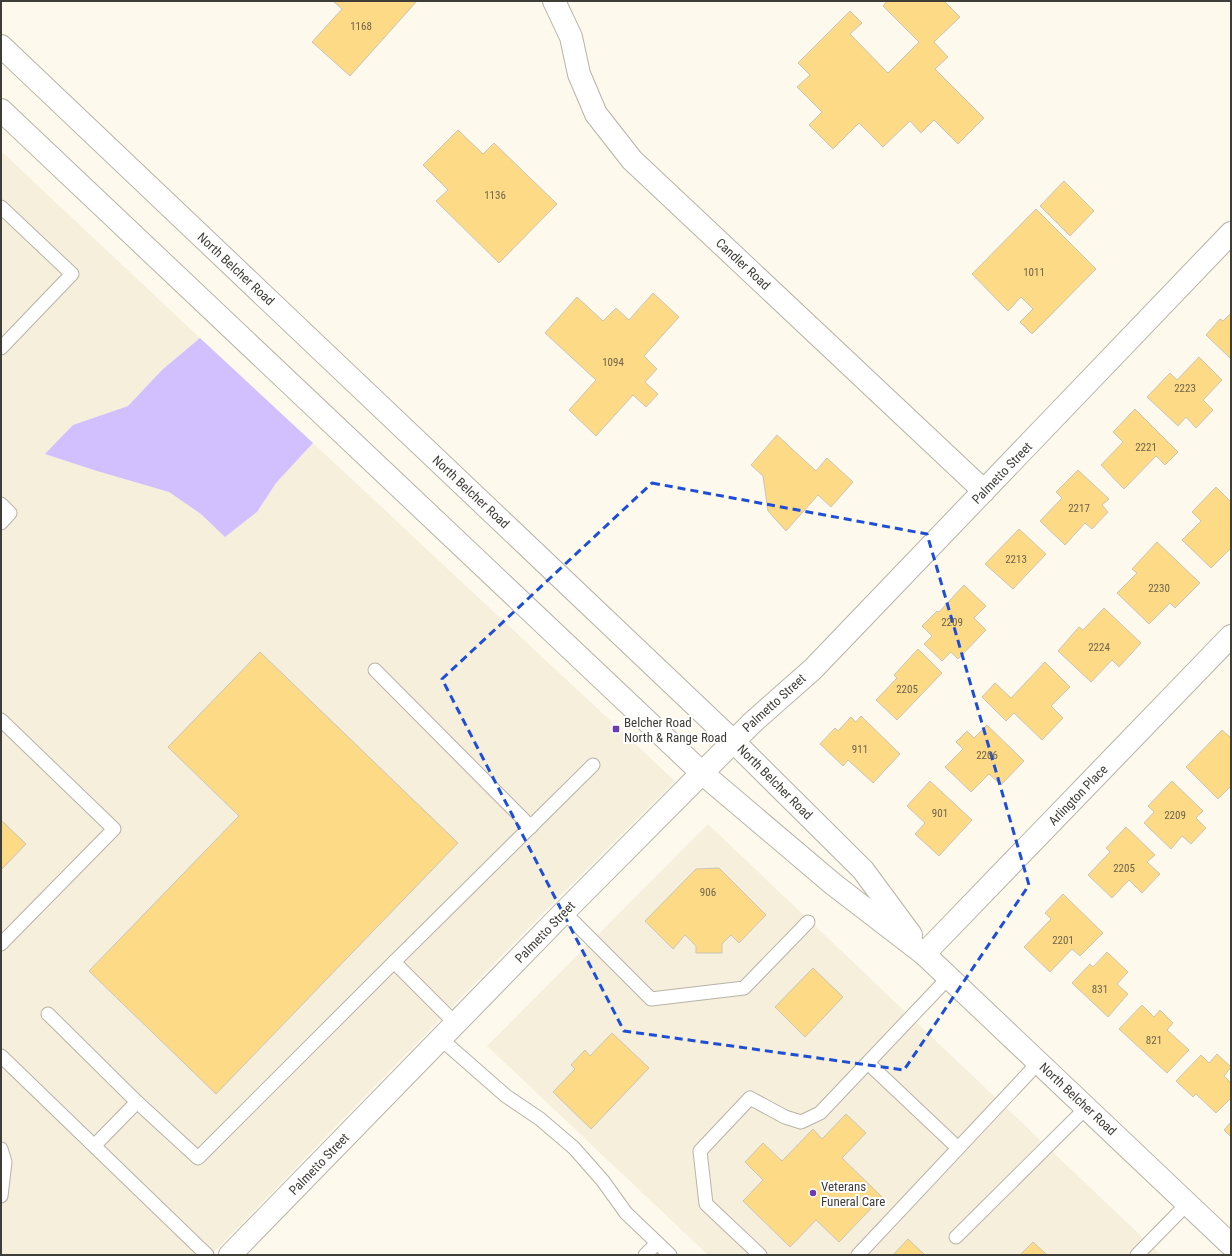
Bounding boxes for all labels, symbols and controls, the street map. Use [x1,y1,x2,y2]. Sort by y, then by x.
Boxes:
house number: 1168 [350,20,372,33]
house number: 1136 [484,189,506,202]
street label: North Belcher Road [194,230,278,308]
street label: Candler Road [713,235,773,293]
house number: 1011 [1023,266,1045,279]
house number: 1094 [602,356,624,369]
house number: 2223 [1174,382,1196,395]
street label: Palmetto Street [969,439,1035,507]
house number: 2221 [1135,441,1157,454]
street label: North Belcher Road [429,453,513,531]
house number: 2217 [1068,502,1090,515]
house number: 2213 [1005,553,1027,566]
house number: 2230 [1148,582,1170,595]
house number: 2209 [941,616,963,629]
house number: 2224 [1088,641,1110,654]
street label: Palmetto Street [739,671,809,735]
house number: 2205 [896,683,918,696]
place label: Belcher Road North & Range Road [624,715,727,745]
marker: Belcher Road North & Range Road [611,724,621,734]
street label: North Belcher Road [734,741,816,823]
house number: 911 [852,743,868,756]
house number: 2206 [976,749,998,762]
street label: Arlington Place [1045,762,1111,828]
house number: 901 [932,807,948,820]
house number: 2209 [1164,809,1186,822]
house number: 2205 [1113,862,1135,875]
house number: 906 [700,886,716,899]
street label: Palmetto Street [512,898,578,966]
house number: 2201 [1052,934,1074,947]
house number: 831 [1092,983,1108,996]
house number: 821 [1146,1034,1162,1047]
street label: North Belcher Road [1036,1060,1120,1138]
street label: Palmetto Street [286,1130,352,1198]
place label: Veterans Funeral Care [821,1179,885,1209]
marker: Veterans Funeral Care [808,1188,818,1198]

